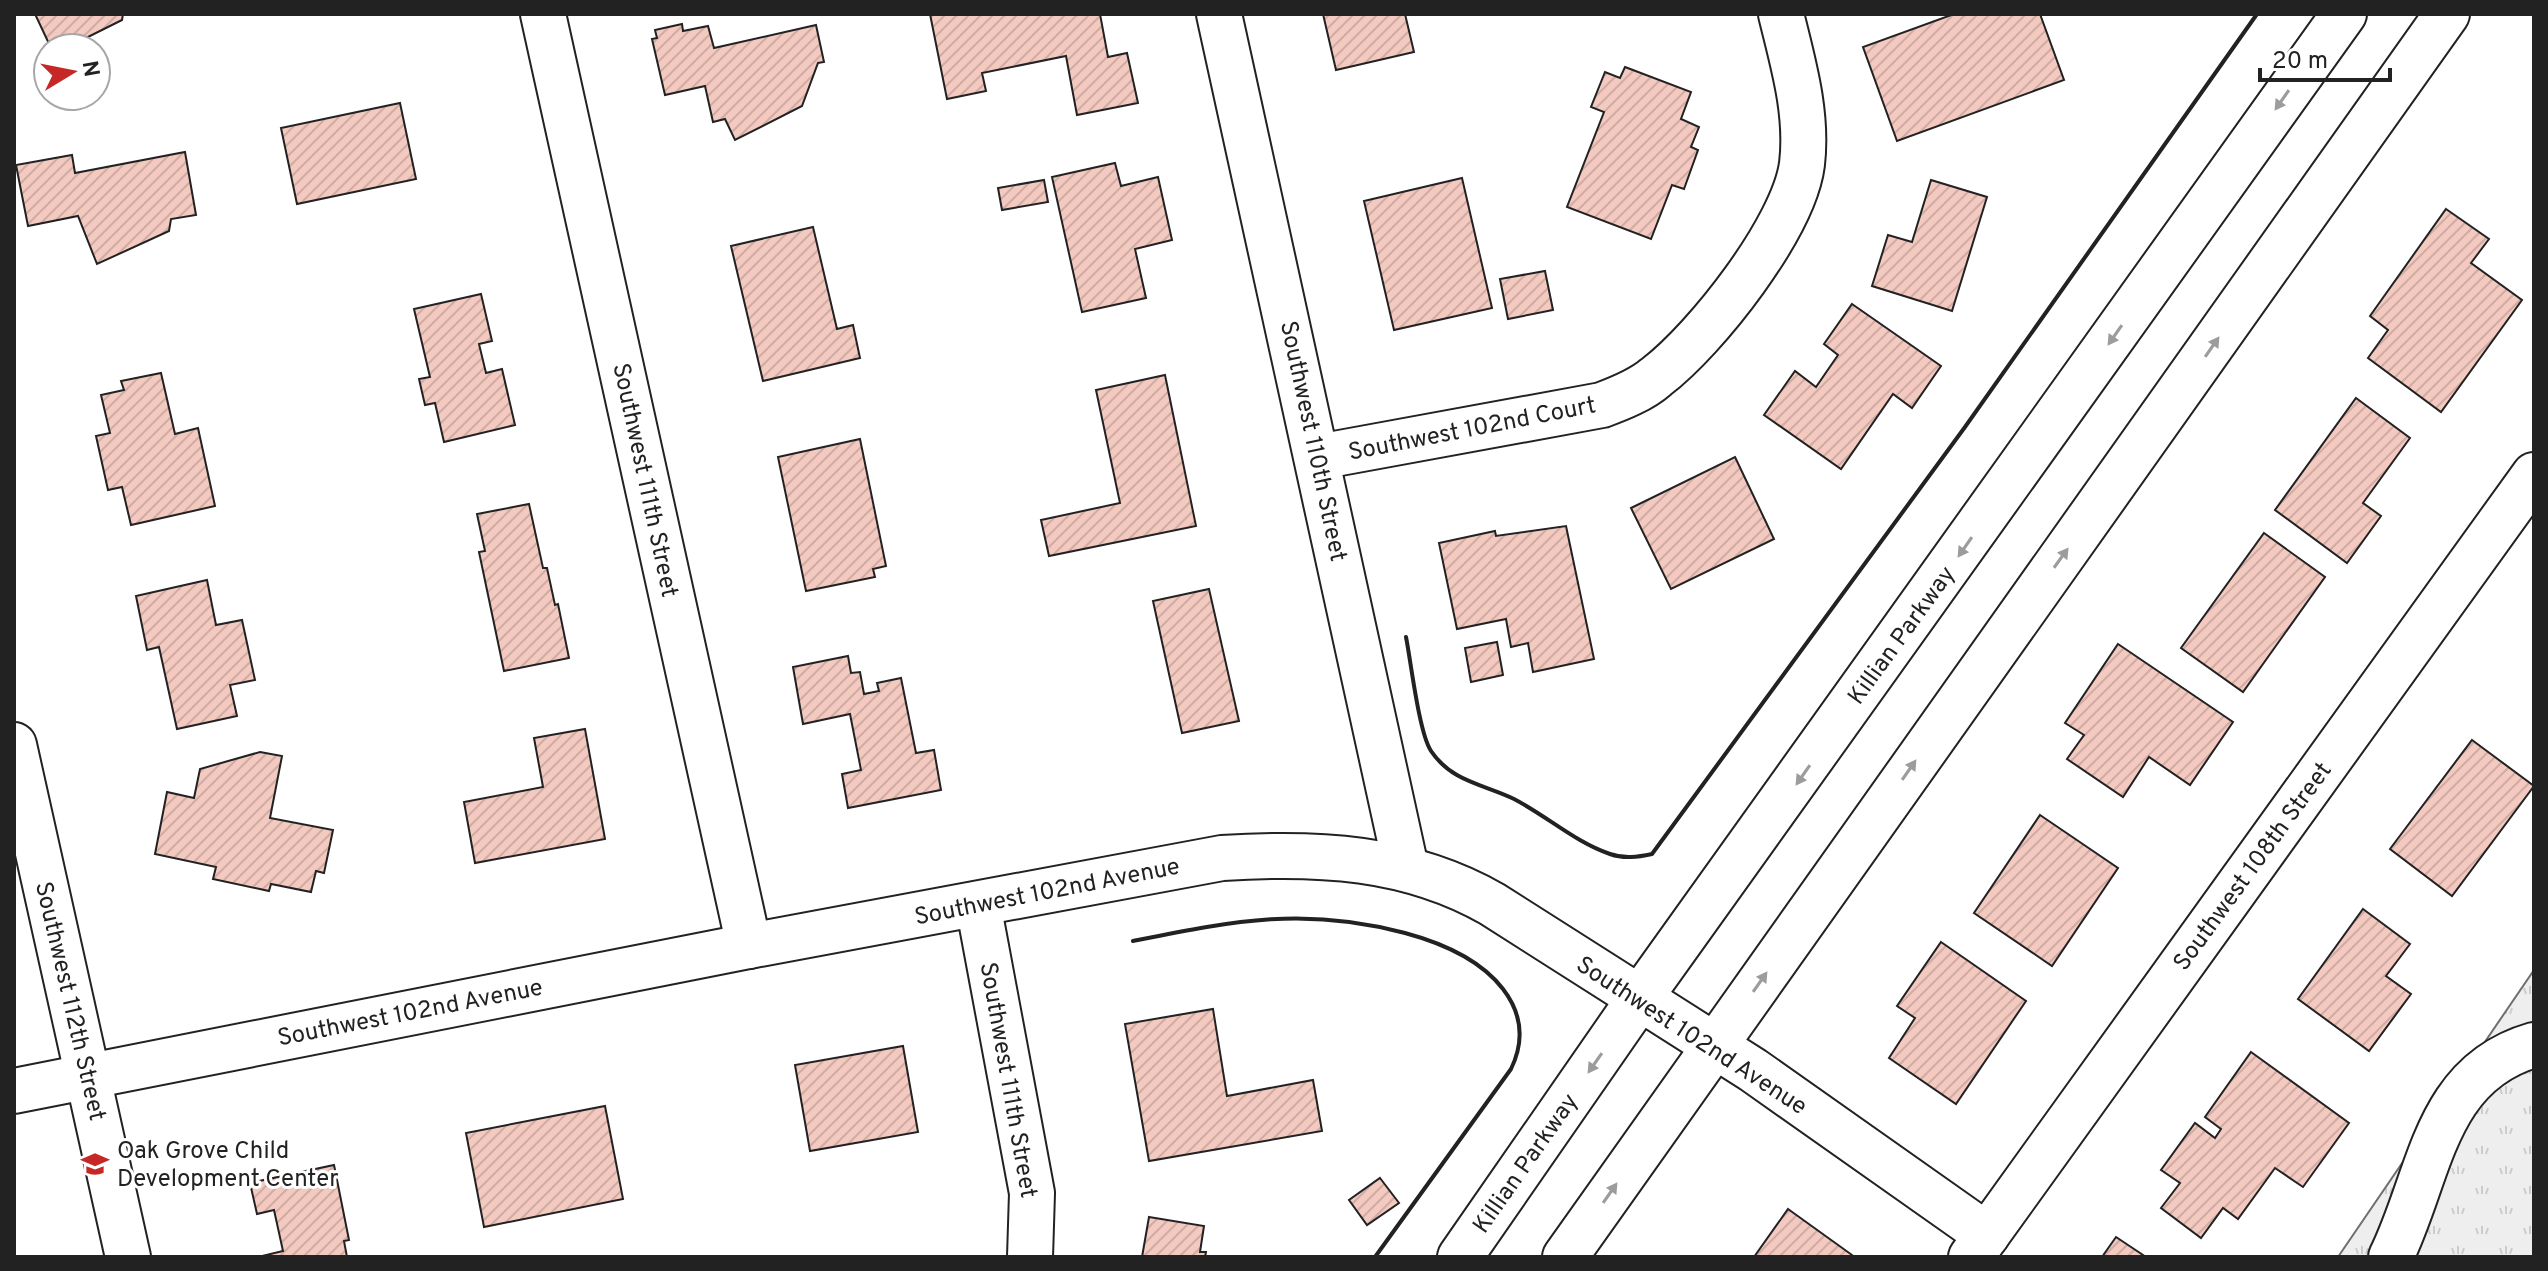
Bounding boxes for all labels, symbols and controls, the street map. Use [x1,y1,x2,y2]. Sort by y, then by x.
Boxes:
north arrow [32,32,112,112]
scale bar [2260,32,2390,82]
text: 20 m [2272,47,2328,77]
text: N [75,59,104,79]
one-way arrow [2275,90,2290,111]
street label: Southwest 110th Street [1272,318,1352,564]
one-way arrow [2107,324,2123,346]
one-way arrow [2204,337,2219,358]
street label: Southwest 111th Street [605,361,684,600]
street label: Southwest 102nd Court [1346,391,1599,469]
one-way arrow [1957,536,1973,557]
one-way arrow [2052,548,2068,569]
street label: Killian Parkway [1842,561,1963,711]
street label: Southwest 108th Street [2168,757,2339,977]
one-way arrow [1901,759,1917,781]
one-way arrow [1796,764,1811,785]
street label: Southwest 102nd Avenue [912,853,1182,933]
street label: Southwest 112th Street [27,879,111,1124]
street label: Southwest 102nd Avenue [1570,951,1812,1123]
street label: Southwest 111th Street [972,960,1043,1200]
one-way arrow [1751,972,1767,993]
street label: Southwest 102nd Avenue [275,974,545,1054]
one-way arrow [1587,1052,1603,1073]
street label: Killian Parkway [1467,1088,1586,1240]
place label: Oak Grove Child Development Center [117,1137,339,1195]
school or university icon: Oak Grove Child Development Center [80,1149,110,1179]
one-way arrow [1602,1183,1617,1204]

